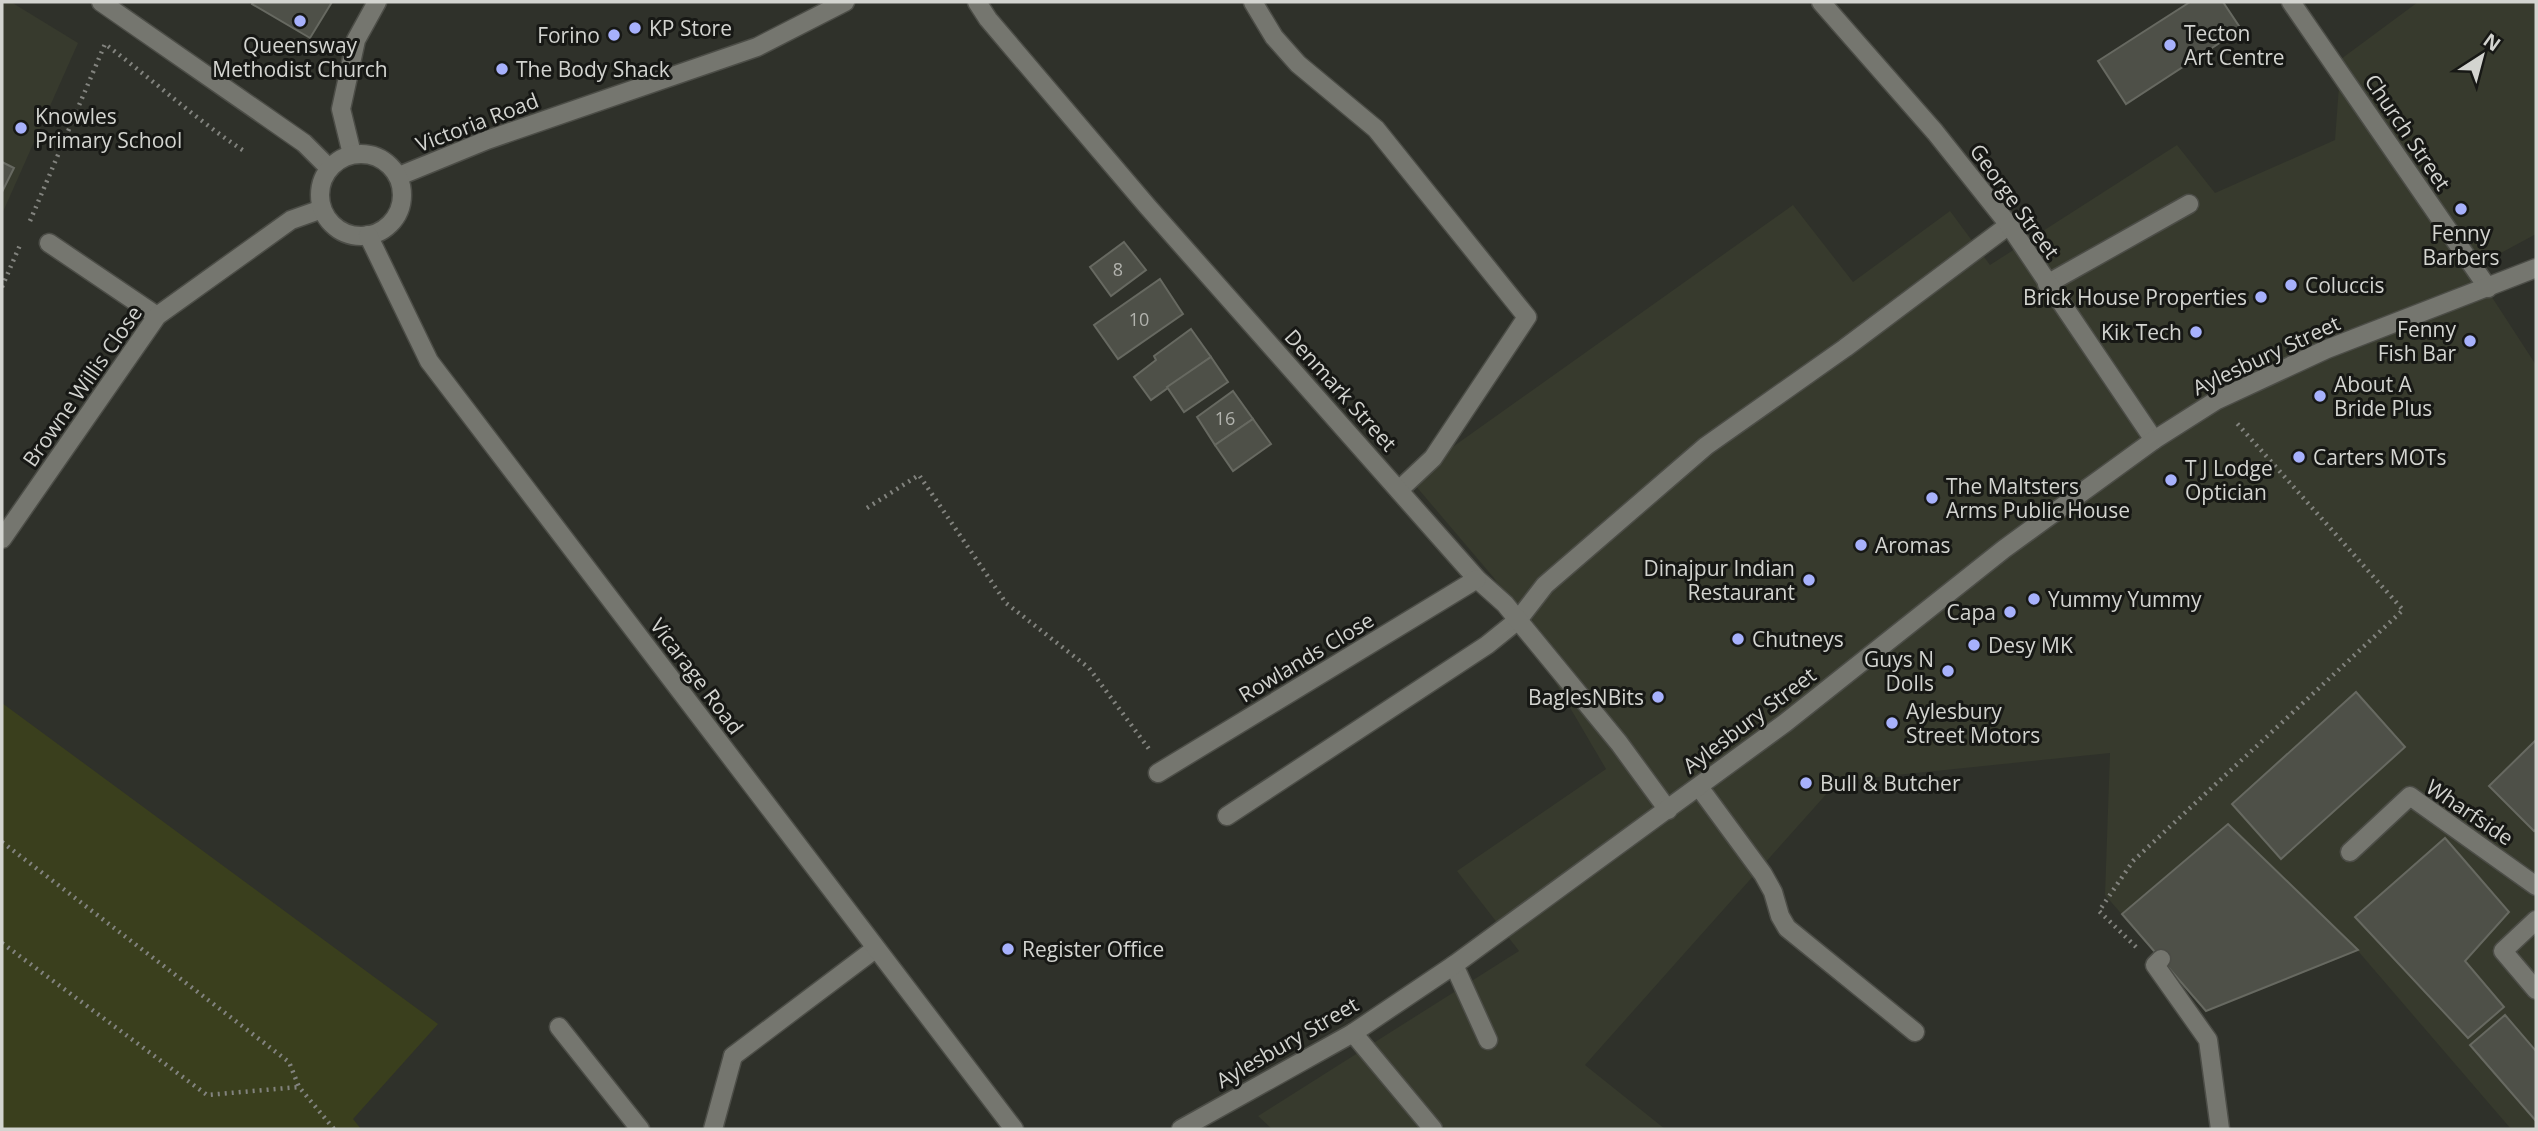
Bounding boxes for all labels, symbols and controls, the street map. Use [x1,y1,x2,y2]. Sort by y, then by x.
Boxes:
marker: Queensway Methodist Church [292,13,308,29]
place label: KP Store [649,14,732,42]
place label: Tecton Art Centre [2184,19,2285,71]
marker: KP Store [627,20,643,36]
place label: Forino [537,21,600,49]
north arrow [2447,21,2517,91]
marker: Forino [606,27,622,43]
text: N [2478,27,2506,57]
place label: Queensway Methodist Church [212,31,388,83]
marker: Tecton Art Centre [2162,37,2178,53]
place label: The Body Shack [516,55,670,83]
marker: The Body Shack [494,61,510,77]
street label: Church Street [2359,68,2457,196]
street label: Victoria Road [412,86,542,158]
place label: Knowles Primary School [35,102,182,154]
marker: Knowles Primary School [13,120,29,136]
street label: George Street [1964,138,2066,264]
marker: Fenny Barbers [2453,201,2469,217]
place label: Fenny Barbers [2422,219,2500,271]
house number: 8 [1113,257,1123,281]
place label: Coluccis [2305,271,2384,299]
marker: Coluccis [2283,277,2299,293]
place label: Brick House Properties [2023,283,2247,311]
marker: Brick House Properties [2253,289,2269,305]
street label: Browne Willis Close [16,300,148,472]
house number: 10 [1129,307,1149,331]
street label: Aylesbury Street [2188,309,2344,401]
place label: Fenny Fish Bar [2378,315,2456,367]
place label: Kik Tech [2101,318,2182,346]
street label: Denmark Street [1279,323,1403,457]
marker: Kik Tech [2188,324,2204,340]
marker: Fenny Fish Bar [2462,333,2478,349]
place label: About A Bride Plus [2334,370,2432,422]
marker: About A Bride Plus [2312,388,2328,404]
house number: 16 [1215,406,1235,430]
place label: Carters MOTs [2313,443,2447,471]
marker: Carters MOTs [2291,449,2307,465]
place label: T J Lodge Optician [2185,454,2273,506]
place label: The Maltsters Arms Public House [1946,472,2130,524]
marker: T J Lodge Optician [2163,472,2179,488]
marker: The Maltsters Arms Public House [1924,490,1940,506]
place label: Aromas [1875,531,1951,559]
marker: Aromas [1853,537,1869,553]
place label: Dinajpur Indian Restaurant [1643,554,1795,606]
marker: Dinajpur Indian Restaurant [1801,572,1817,588]
place label: Yummy Yummy [2048,585,2202,613]
marker: Yummy Yummy [2026,591,2042,607]
place label: Capa [1947,598,1996,626]
marker: Capa [2002,604,2018,620]
street label: Rowlands Close [1233,606,1379,708]
street label: Vicarage Road [644,612,750,740]
place label: Chutneys [1752,625,1844,653]
marker: Chutneys [1730,631,1746,647]
place label: Desy MK [1988,631,2073,659]
marker: Desy MK [1966,637,1982,653]
place label: Guys N Dolls [1864,645,1934,697]
street label: Aylesbury Street [1677,661,1821,779]
marker: Guys N Dolls [1940,663,1956,679]
place label: BaglesNBits [1528,683,1644,711]
marker: BaglesNBits [1650,689,1666,705]
place label: Aylesbury Street Motors [1906,697,2040,749]
marker: Aylesbury Street Motors [1884,715,1900,731]
place label: Bull & Butcher [1820,769,1961,797]
street label: Wharfside [2421,773,2519,851]
marker: Bull & Butcher [1798,775,1814,791]
place label: Register Office [1022,935,1164,963]
marker: Register Office [1000,941,1016,957]
street label: Aylesbury Street [1211,990,1363,1094]

